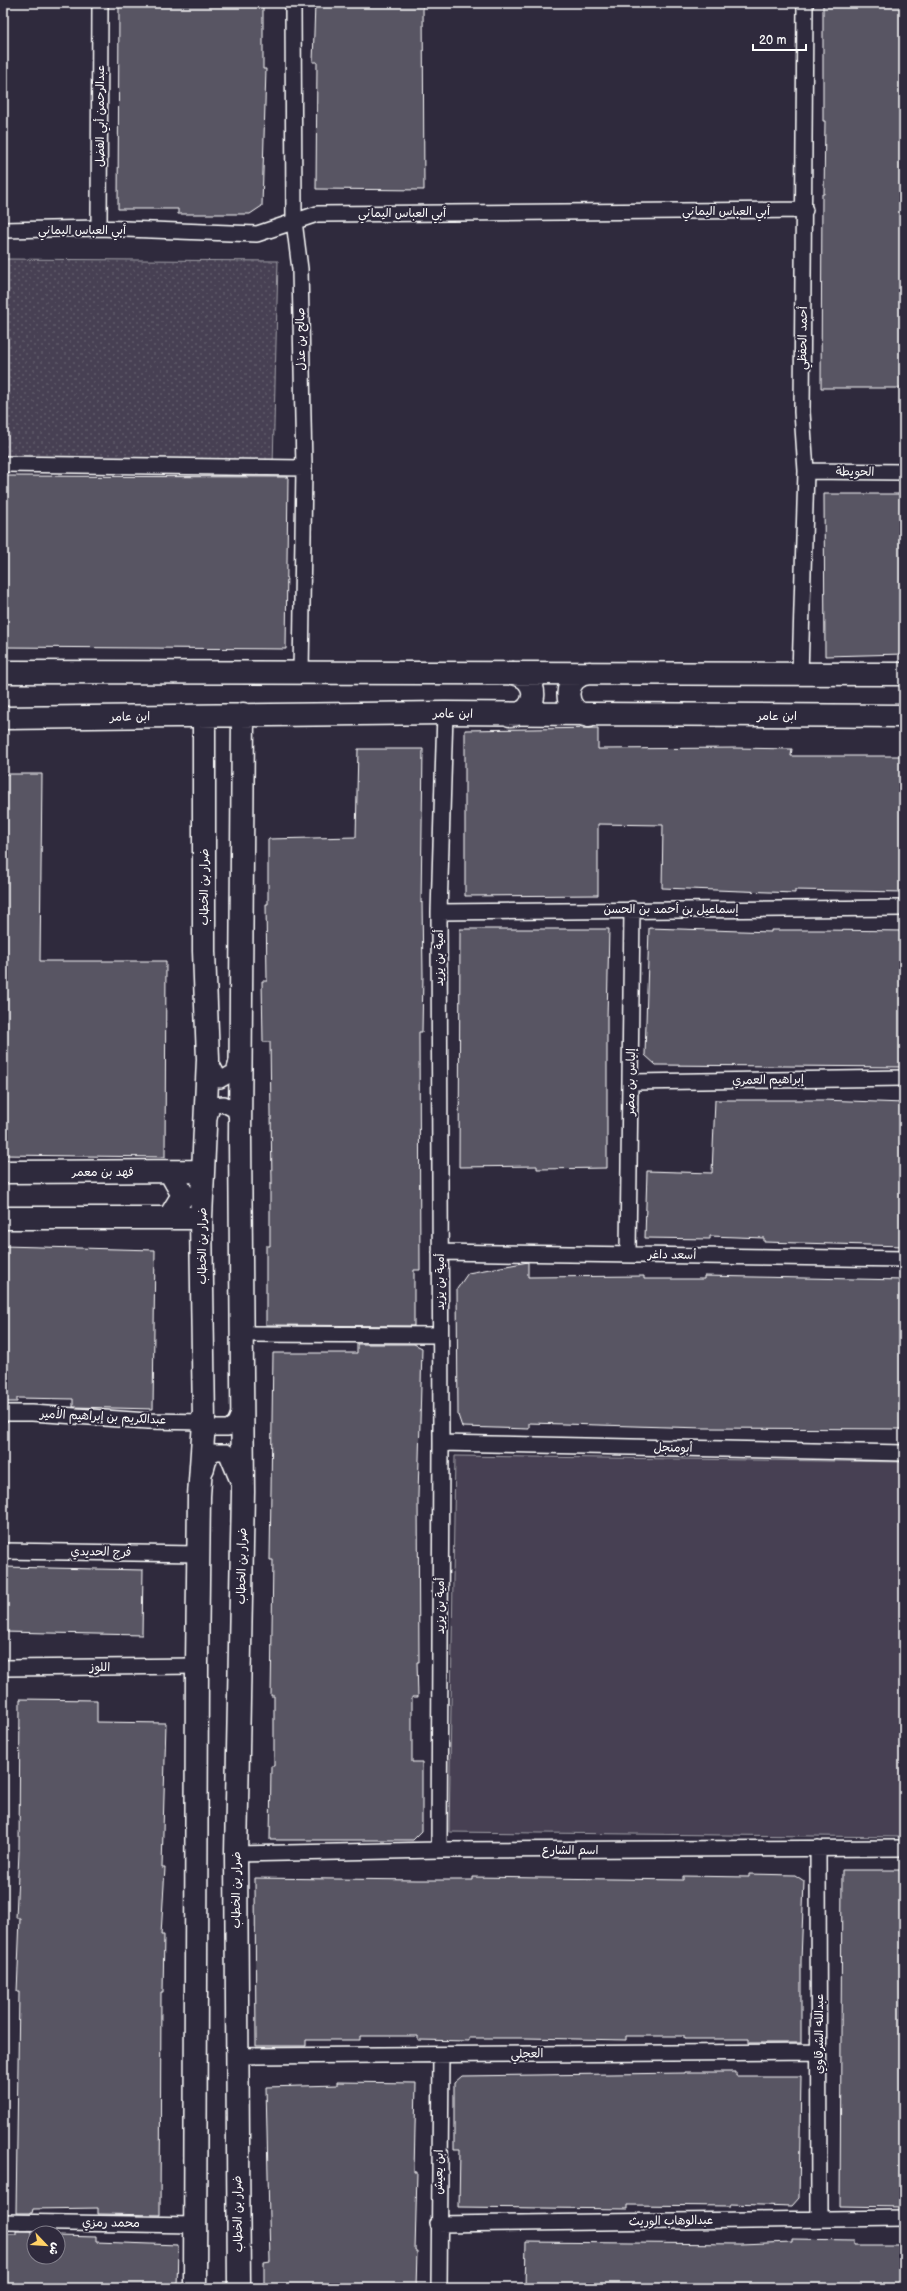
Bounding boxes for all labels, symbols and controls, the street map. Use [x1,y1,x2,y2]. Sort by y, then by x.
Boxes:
scale bar [753,26,806,52]
text: 20 m [759,33,786,48]
street label: عبدالرحمن أبي الفضل [93,65,111,167]
street label: أبي العباس اليماني [682,204,770,222]
street label: أبي العباس اليماني [358,206,446,224]
street label: أبي العباس اليماني [38,223,126,241]
street label: أحمد الحفظي [795,306,814,370]
street label: صالح بن عذل [293,307,310,371]
street label: الحويطة [836,464,874,480]
street label: ابن عامر [432,706,473,722]
street label: ابن عامر [109,709,150,725]
street label: ابن عامر [756,709,797,724]
street label: ضرار بن الخطاب [197,849,212,925]
street label: إسماعيل بن أحمد بن الحسن [604,902,739,917]
street label: أمية بن يزيد [432,930,447,986]
street label: إلياس بن مضر [623,1048,639,1117]
street label: إبراهيم العمري [732,1072,804,1089]
street label: فهد بن معمر [71,1165,134,1180]
street label: ضرار بن الخطاب [195,1208,210,1284]
street label: أسعد داغر [647,1247,696,1263]
street label: أمية بن يزيد [433,1254,448,1310]
street label: عبدالكريم بن إبراهيم الأمير [38,1405,167,1429]
street label: أبومنجل [653,1440,693,1456]
street label: ضرار بن الخطاب [234,1527,250,1605]
street label: فرج الحديدي [70,1544,132,1561]
street label: أمية بن يزيد [433,1578,448,1634]
street label: اللوز [89,1660,110,1675]
street label: اسم الشارع [542,1843,598,1859]
street label: ضرار بن الخطاب [229,1852,244,1928]
street label: عبدالله الشرقاوي [812,1994,828,2074]
street label: العجلي [511,2046,544,2065]
street label: ابن يعيش [431,2149,447,2195]
street label: ضرار بن الخطاب [230,2175,246,2253]
street label: عبدالوهاب الوريث [629,2213,713,2229]
street label: محمد رمزي [82,2215,140,2232]
north arrow [26,2225,66,2265]
text: ش [46,2241,63,2257]

